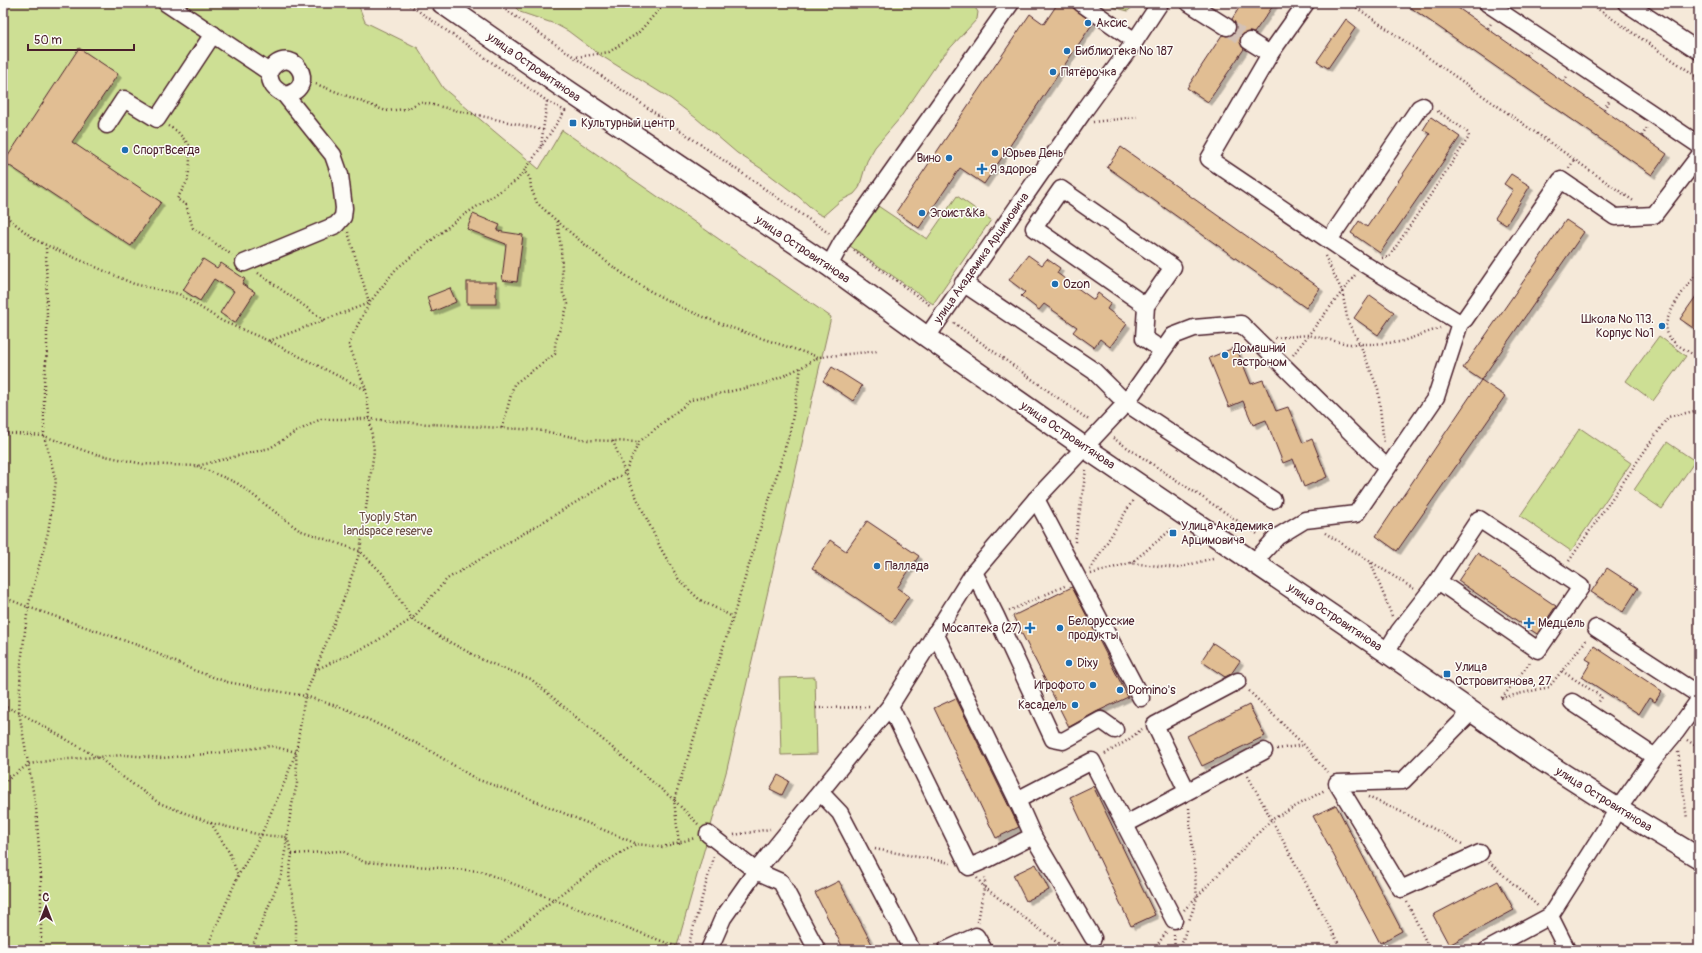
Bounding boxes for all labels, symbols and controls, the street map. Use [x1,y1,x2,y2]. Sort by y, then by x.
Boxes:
place label: Аксис [1096,16,1128,31]
marker: Аксис [1083,18,1093,28]
scale bar [28,26,134,52]
street label: улица Островитянова [483,29,584,106]
text: 50 m [34,33,62,48]
place label: Библиотека № 187 [1075,44,1174,59]
marker: Библиотека № 187 [1062,46,1072,56]
place label: Пятёрочка [1061,65,1117,80]
marker: Пятёрочка [1048,67,1058,77]
place label: Культурный центр [581,116,675,131]
marker: Культурный центр [568,118,578,128]
place label: СпортВсегда [133,143,200,158]
marker: СпортВсегда [120,145,130,155]
place label: Юрьев День [1003,146,1064,161]
marker: Юрьев День [990,148,1000,158]
place label: Вино [916,151,942,166]
marker: Вино [944,153,954,163]
place label: Я здоров [990,162,1037,177]
marker: Я здоров [977,164,987,174]
street label: улица Академика Арцимовича [930,190,1033,327]
place label: Эгоист&Ка [930,206,985,221]
marker: Эгоист&Ка [917,208,927,218]
street label: улица Островитянова [752,212,853,287]
place label: Ozon [1063,277,1090,292]
marker: Ozon [1050,279,1060,289]
place label: Школа № 113. Корпус №1 [1581,312,1654,341]
marker: Школа № 113. Корпус №1 [1657,321,1667,331]
place label: Домашний гастроном [1232,341,1287,370]
marker: Домашний гастроном [1220,350,1230,360]
street label: улица Островитянова [1017,398,1118,473]
park label: Tyoply Stan landspace reserve [344,510,432,539]
place label: Улица Академика Арцимовича [1181,519,1274,548]
marker: Улица Академика Арцимовича [1168,528,1178,538]
place label: Паллада [885,559,929,574]
marker: Паллада [872,561,882,571]
street label: улица Островитянова [1284,580,1385,655]
place label: Белорусские продукты [1068,614,1134,643]
place label: Медцель [1538,616,1585,631]
marker: Медцель [1523,617,1535,629]
place label: Мосаптека (27) [942,621,1022,636]
marker: Мосаптека (27) [1025,623,1035,633]
marker: Белорусские продукты [1055,623,1065,633]
place label: Dixy [1077,656,1098,671]
marker: Dixy [1064,658,1074,668]
place label: Улица Островитянова, 27 [1455,660,1552,689]
marker: Улица Островитянова, 27 [1442,669,1452,679]
place label: Игрофото [1034,678,1086,693]
marker: Игрофото [1088,680,1098,690]
place label: Domino's [1128,683,1176,698]
marker: Domino's [1115,685,1125,695]
place label: Касадель [1018,698,1067,713]
marker: Касадель [1070,700,1080,710]
street label: улица Островитянова [1552,763,1655,835]
north arrow [26,887,66,927]
text: С [43,891,50,904]

